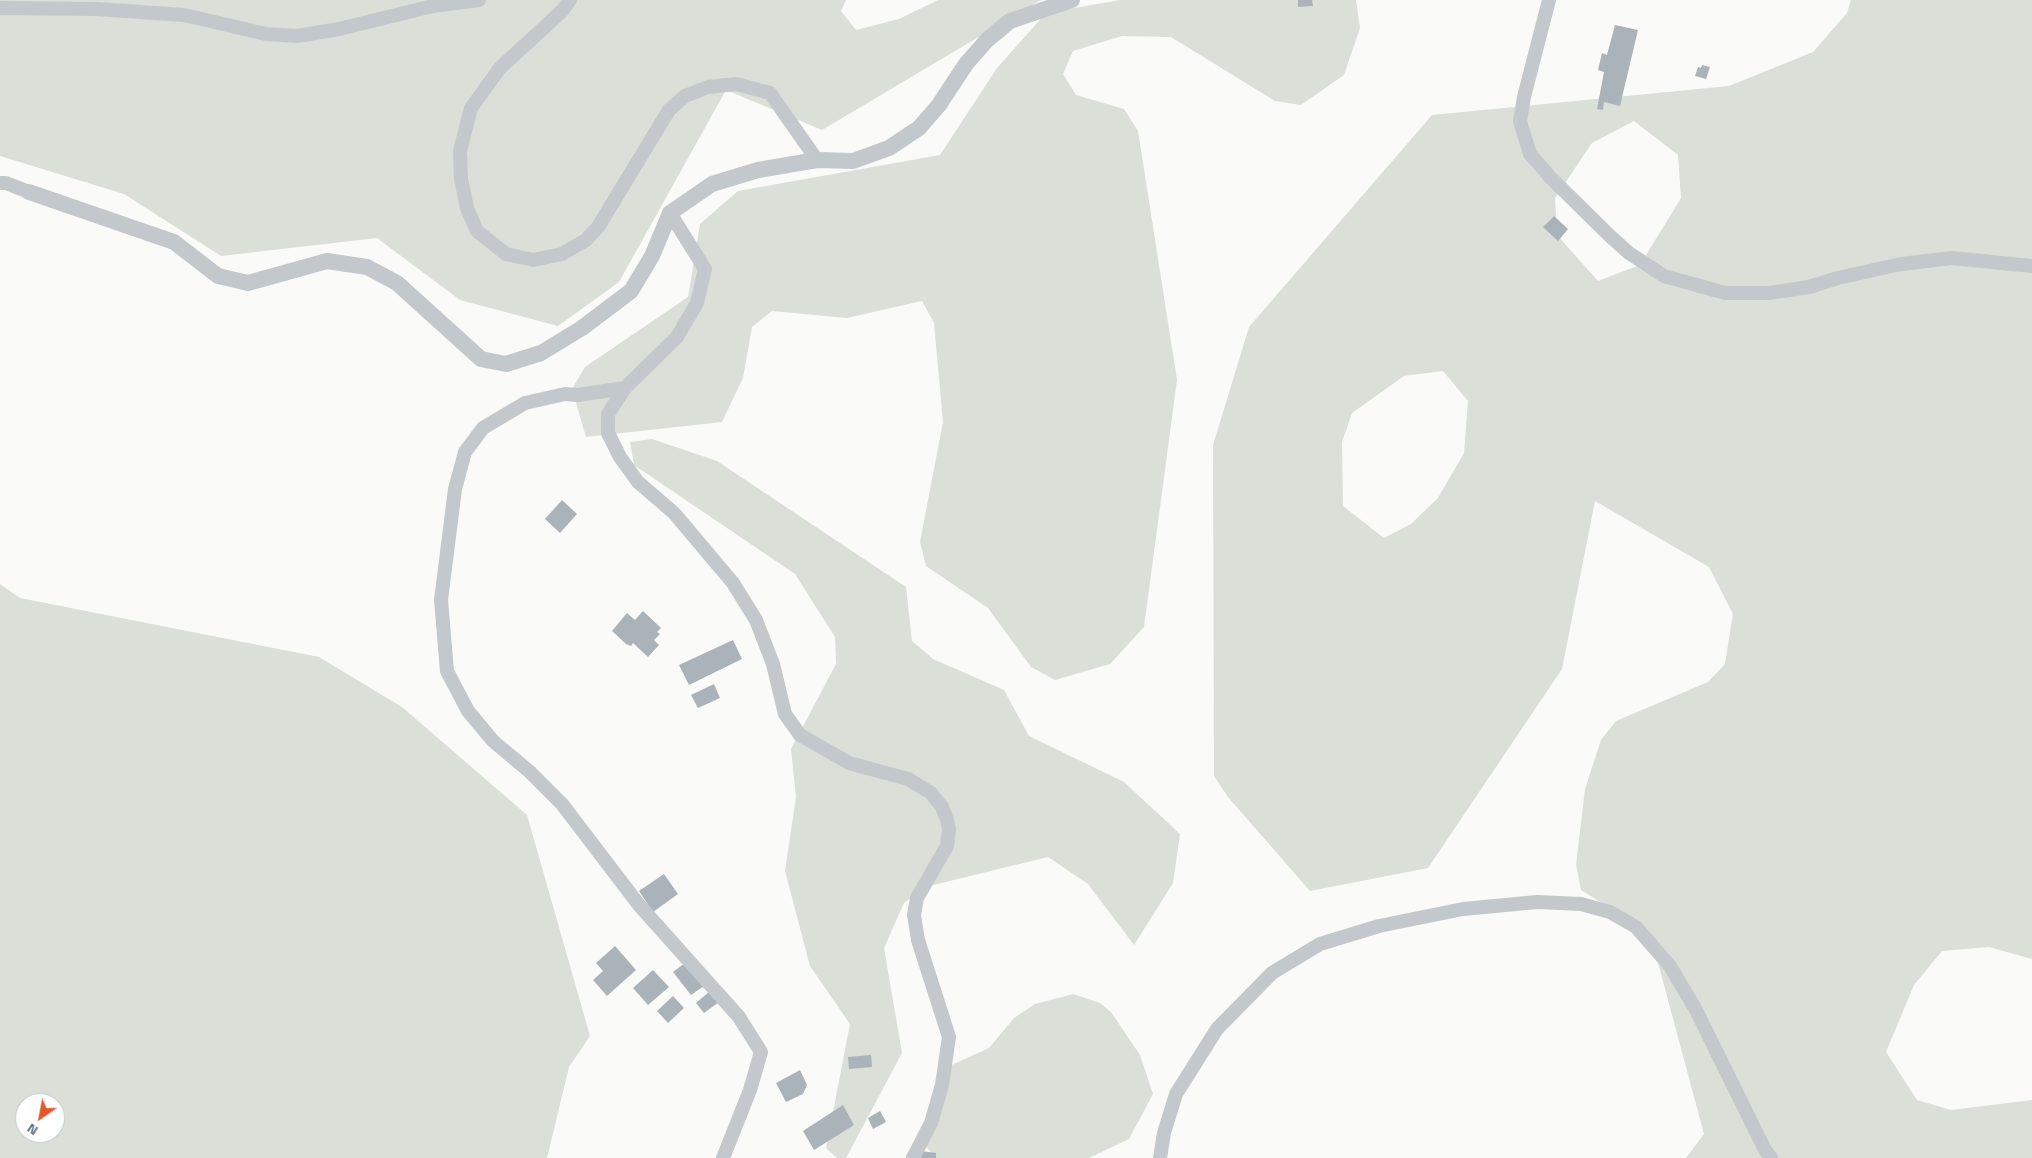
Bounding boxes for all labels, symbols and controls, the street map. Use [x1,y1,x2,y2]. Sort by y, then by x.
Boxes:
north arrow [15,1093,65,1143]
text: N [22,1119,42,1142]

